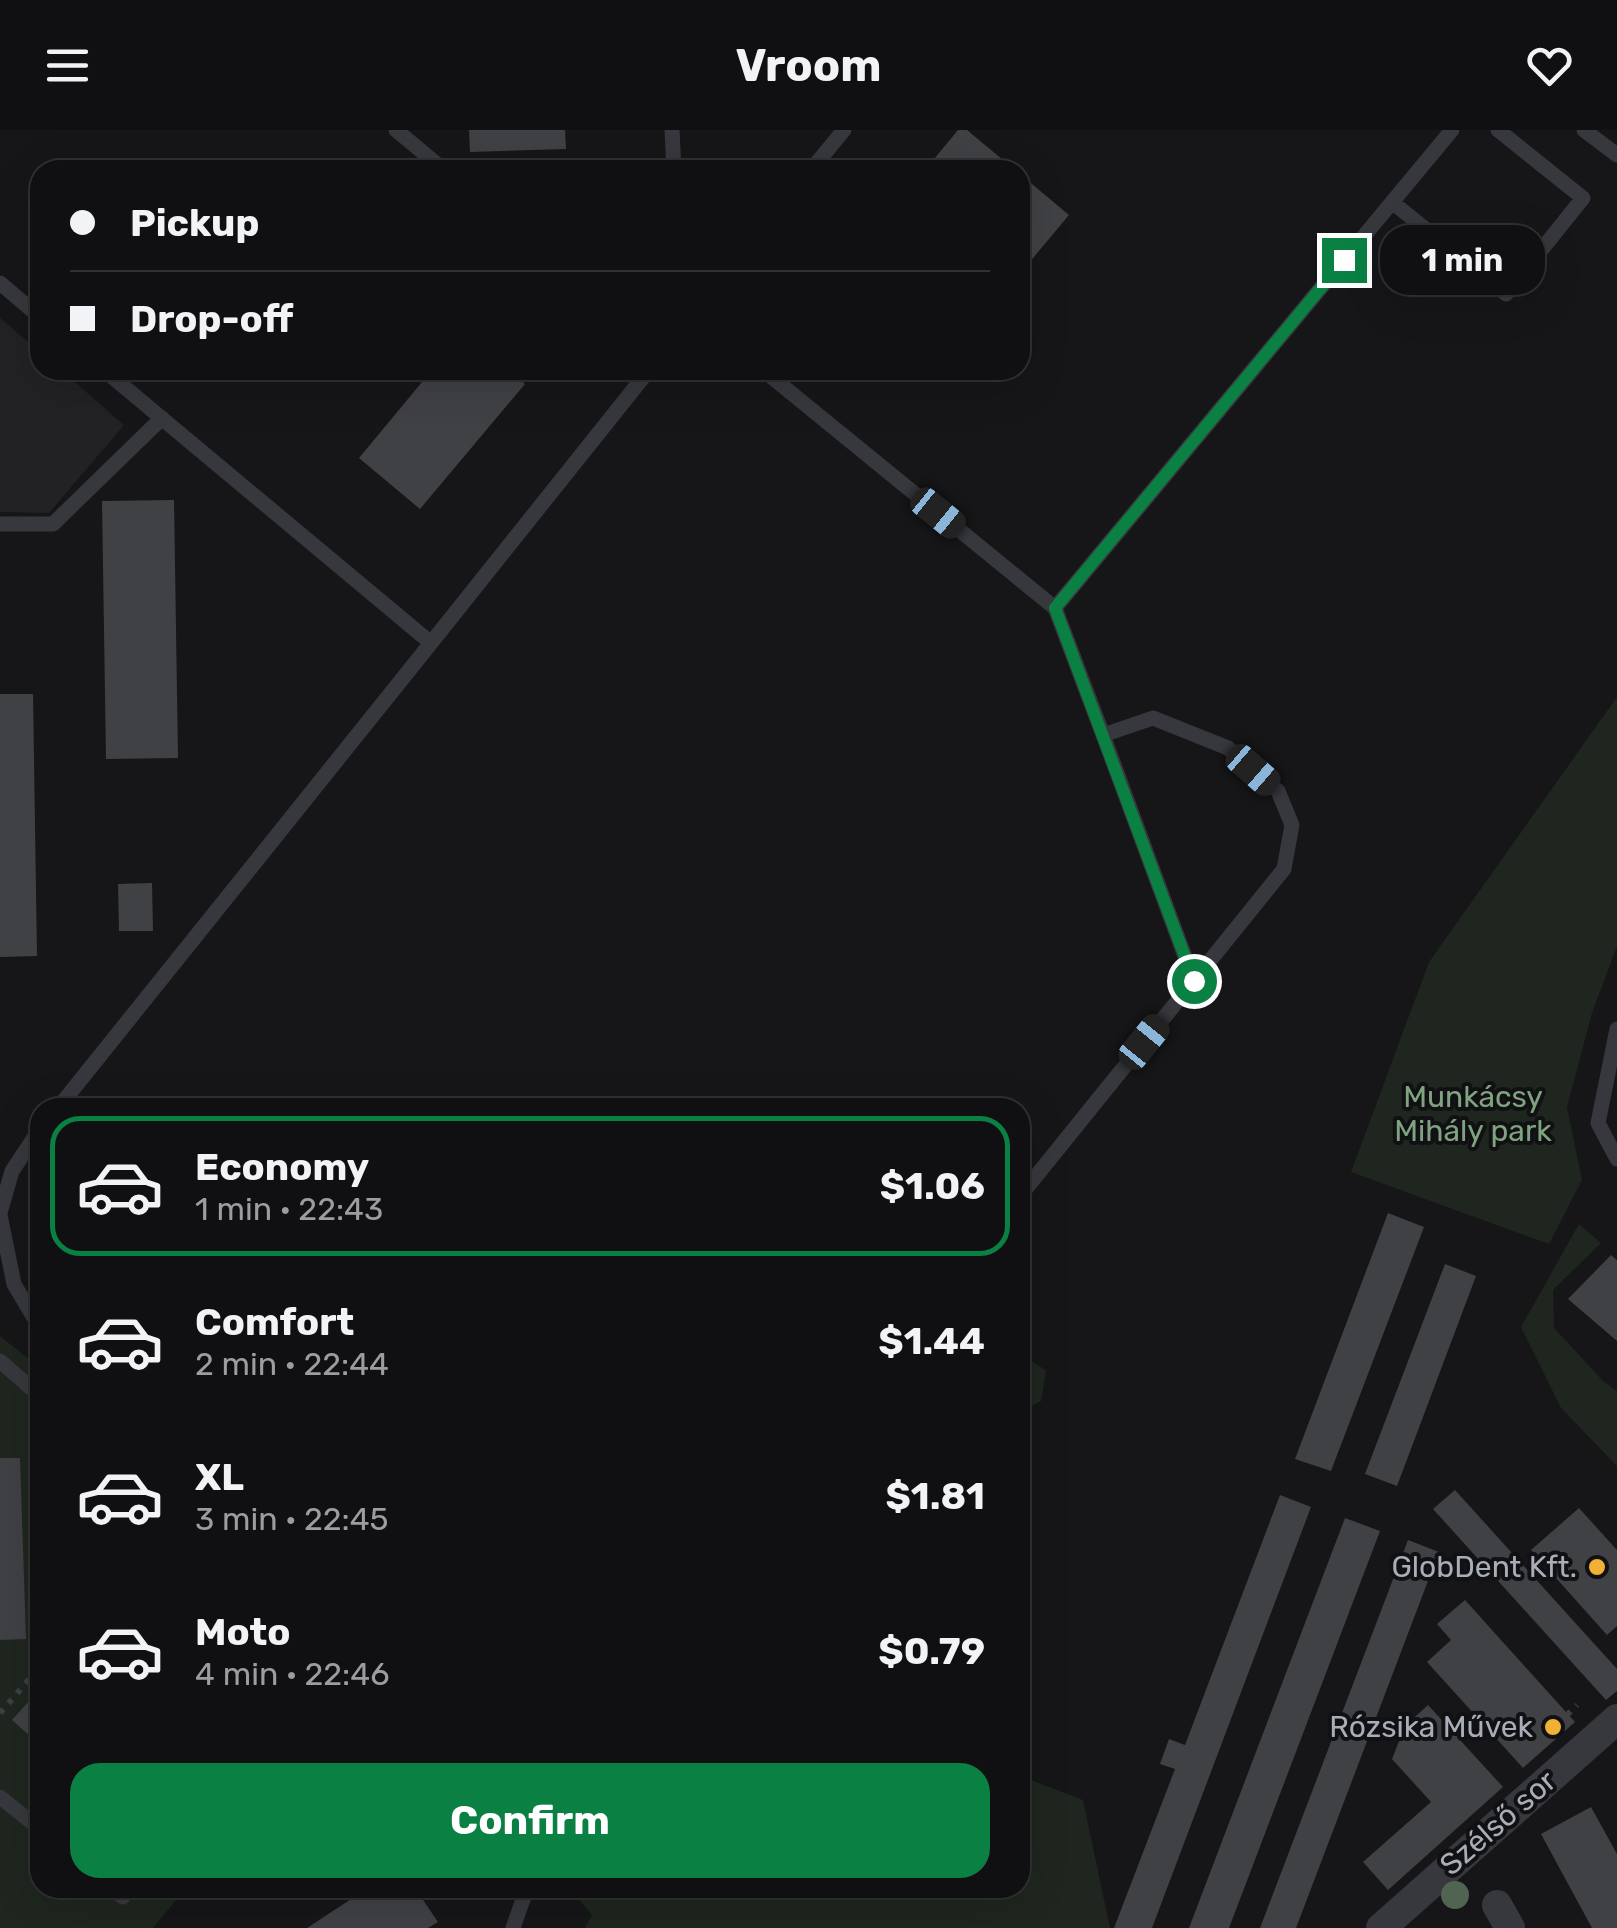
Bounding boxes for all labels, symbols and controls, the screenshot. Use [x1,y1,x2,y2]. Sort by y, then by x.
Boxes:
icon: menu [40,38,95,93]
icon: heart [1522,38,1577,93]
text: Vroom [735,39,882,92]
text: Pickup [130,200,259,246]
callout: 1 min [1379,225,1544,295]
route end [1322,238,1367,283]
text: 1 min [1422,241,1503,279]
text: Drop-off [130,296,293,342]
car [905,482,971,544]
car [1221,739,1285,801]
route start [1172,959,1217,1004]
car [1113,1009,1175,1075]
park label: Munkácsy Mihály park [1394,1079,1552,1149]
icon: car [75,1141,165,1231]
text: Economy [195,1144,369,1190]
text: $1.06 [880,1163,985,1209]
text: 1 min · 22:43 [195,1190,383,1228]
icon: car [75,1296,165,1386]
text: Comfort [195,1299,354,1345]
text: $1.44 [878,1318,985,1364]
text: 2 min · 22:44 [195,1345,389,1383]
icon: car [75,1451,165,1541]
text: XL [195,1454,244,1500]
text: $1.81 [885,1473,985,1519]
text: 3 min · 22:45 [195,1500,389,1538]
place label: GlobDent Kft. [1391,1549,1577,1585]
marker: GlobDent Kft. [1586,1556,1608,1578]
icon: car [75,1606,165,1696]
text: Moto [195,1609,291,1655]
text: $0.79 [878,1628,985,1674]
text: 4 min · 22:46 [195,1655,389,1693]
place label: Rózsika Művek [1329,1709,1534,1745]
marker: Rózsika Művek [1542,1716,1564,1738]
button: Confirm [70,1763,990,1878]
street label: Szélső sor [1433,1763,1564,1883]

